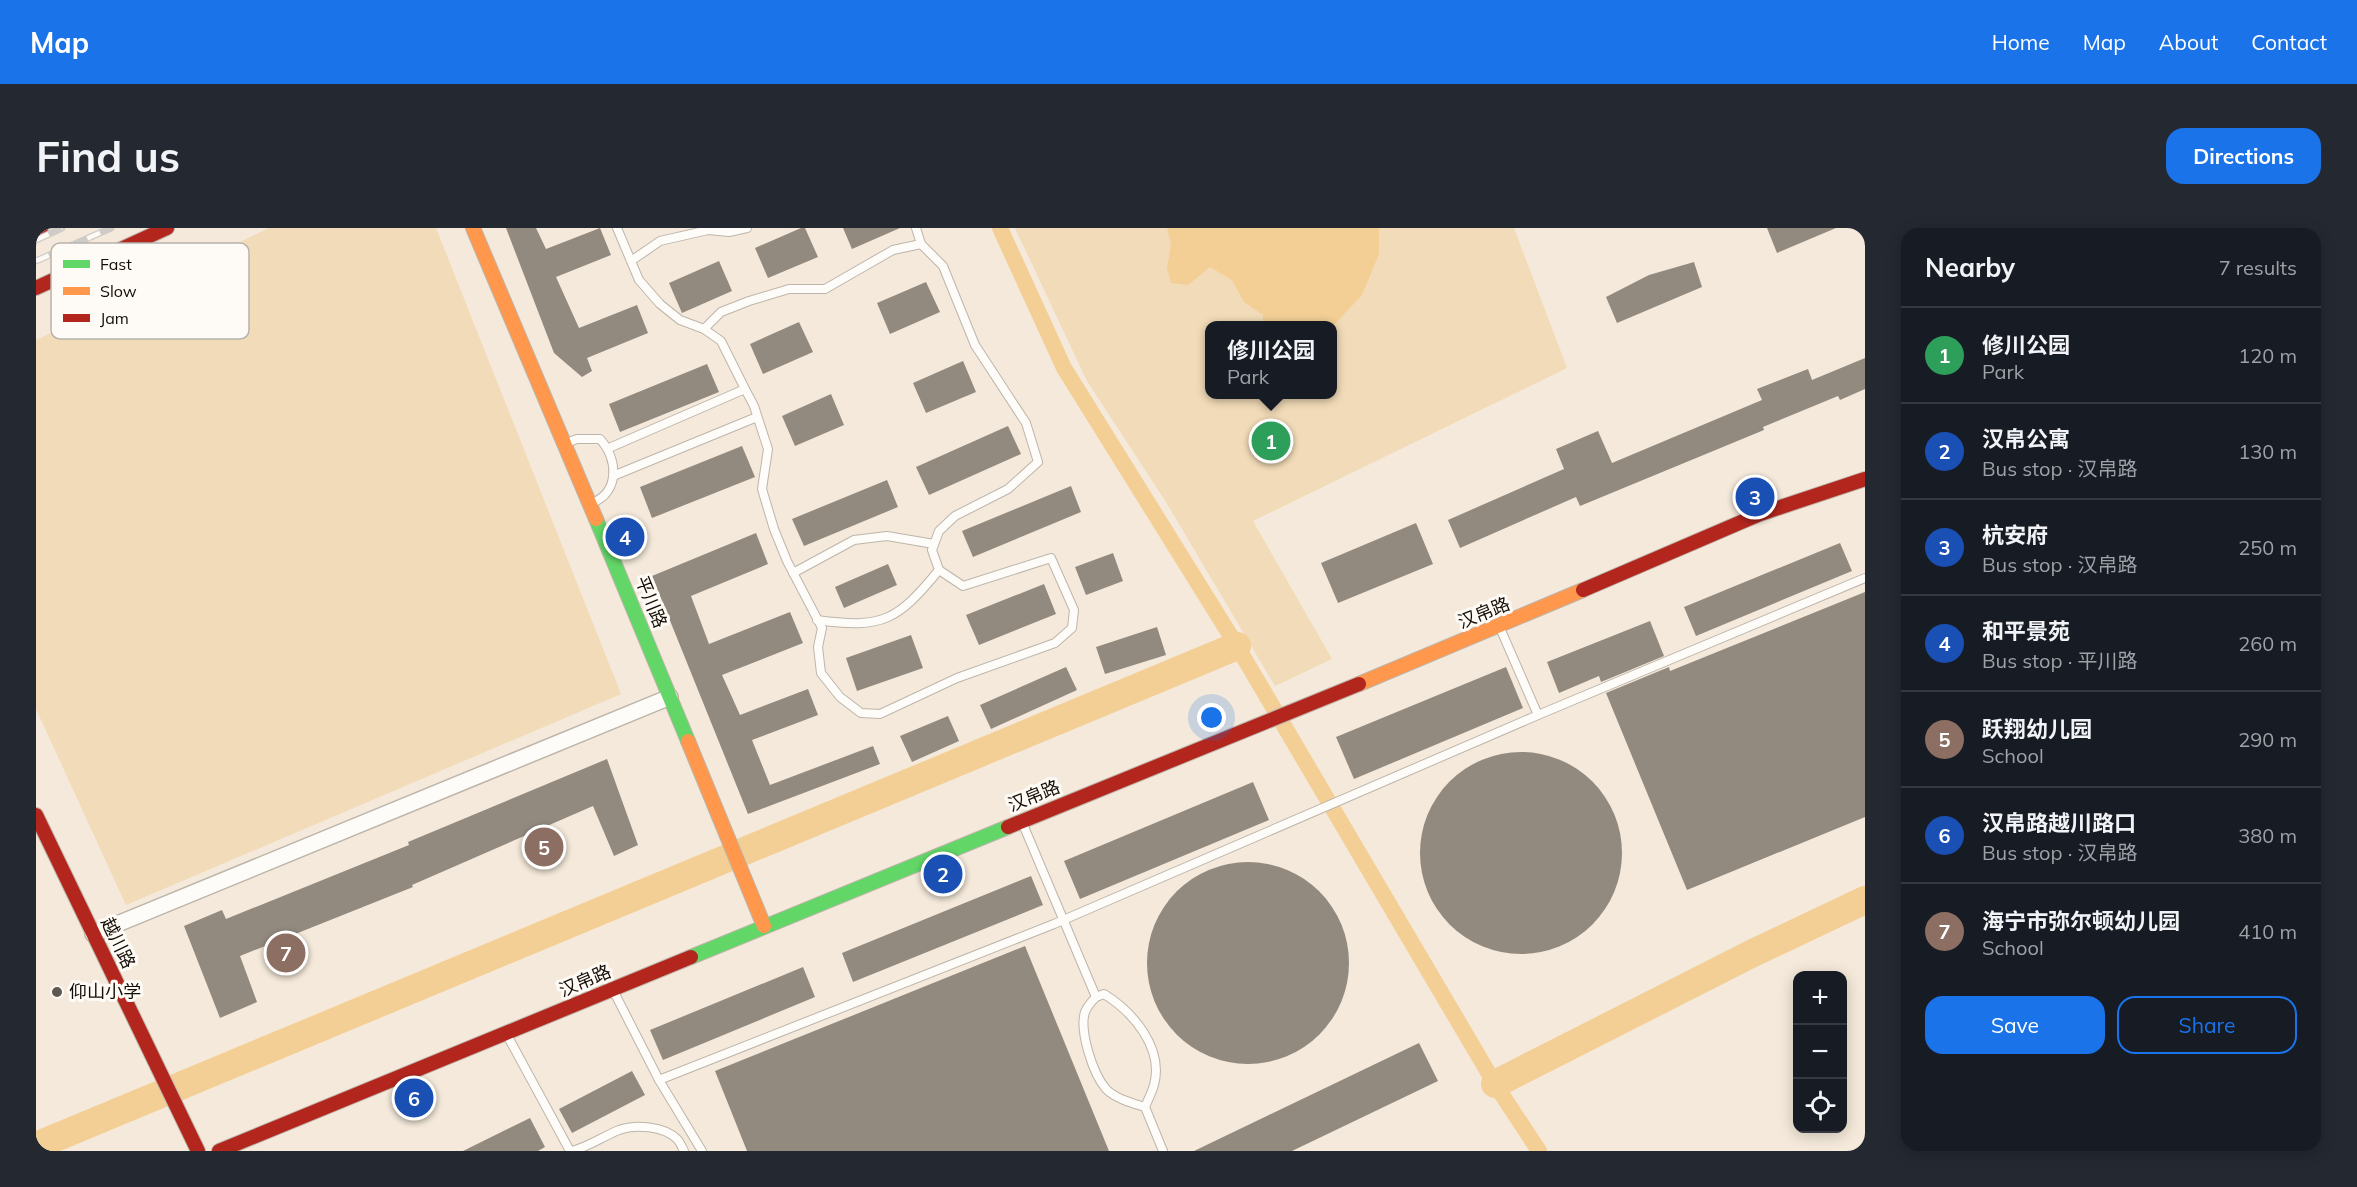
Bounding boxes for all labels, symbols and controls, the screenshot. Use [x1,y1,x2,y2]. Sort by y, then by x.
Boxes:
text: Map [30,25,89,60]
text: Home [1992,29,2050,55]
text: Map [2083,29,2126,55]
text: About [2159,29,2218,55]
text: Contact [2251,29,2327,55]
button: Directions [2166,128,2321,184]
text: Find us [36,130,180,183]
legend [51,243,249,339]
text: Nearby [1925,251,2015,284]
text: Fast [100,254,132,274]
text: 7 results [2219,255,2297,280]
text: Slow [100,281,137,301]
text: Jam [100,308,129,328]
popup [1205,321,1337,399]
text: 修川公园 [1982,331,2070,359]
text: 修川公园 [1227,336,1315,364]
text: 1 [1939,343,1951,368]
text: 120 m [2238,343,2297,368]
text: Park [1982,359,2024,384]
text: Park [1227,364,1269,389]
pin: 1 [1252,418,1290,464]
text: 汉帛公寓 [1982,425,2070,453]
text: 2 [1939,439,1951,464]
text: 130 m [2238,439,2297,464]
text: Bus stop · 汉帛路 [1982,456,2137,481]
pin: 3 [1736,474,1774,520]
pin: 4 [606,514,644,560]
text: 杭安府 [1982,521,2048,549]
text: 3 [1939,535,1951,560]
text: 250 m [2238,535,2297,560]
text: Bus stop · 汉帛路 [1982,552,2137,577]
street label: 平川路 [631,572,672,631]
street label: 汉帛路 [1454,592,1513,633]
text: 和平景苑 [1982,617,2070,645]
text: 4 [1939,631,1951,656]
text: 260 m [2238,631,2297,656]
text: Bus stop · 平川路 [1982,648,2137,673]
your location [1197,703,1226,732]
text: 跃翔幼儿园 [1982,715,2092,743]
text: 5 [1939,727,1951,752]
text: 290 m [2238,727,2297,752]
text: School [1982,743,2044,768]
street label: 汉帛路 [1004,775,1063,816]
text: 汉帛路越川路口 [1982,809,2136,837]
text: 6 [1939,823,1951,848]
text: 380 m [2238,823,2297,848]
pin: 5 [524,824,564,870]
text: Bus stop · 汉帛路 [1982,840,2137,865]
pin: 2 [924,852,962,896]
text: 海宁市弥尔顿幼儿园 [1982,907,2180,935]
street label: 越川路 [96,913,141,972]
text: 7 [1939,919,1951,944]
text: 410 m [2238,919,2297,944]
pin: 7 [266,930,306,976]
text: School [1982,935,2044,960]
street label: 汉帛路 [555,959,614,1002]
map controls [1793,971,1847,1133]
button: + [1793,971,1847,1025]
place label: 仰山小学 [69,980,141,1003]
marker: 仰山小学 [50,985,64,999]
button: Save [1925,996,2105,1054]
button: Share [2117,996,2297,1054]
button: − [1793,1025,1847,1079]
pin: 6 [394,1076,434,1120]
button: locate [1793,1079,1847,1133]

